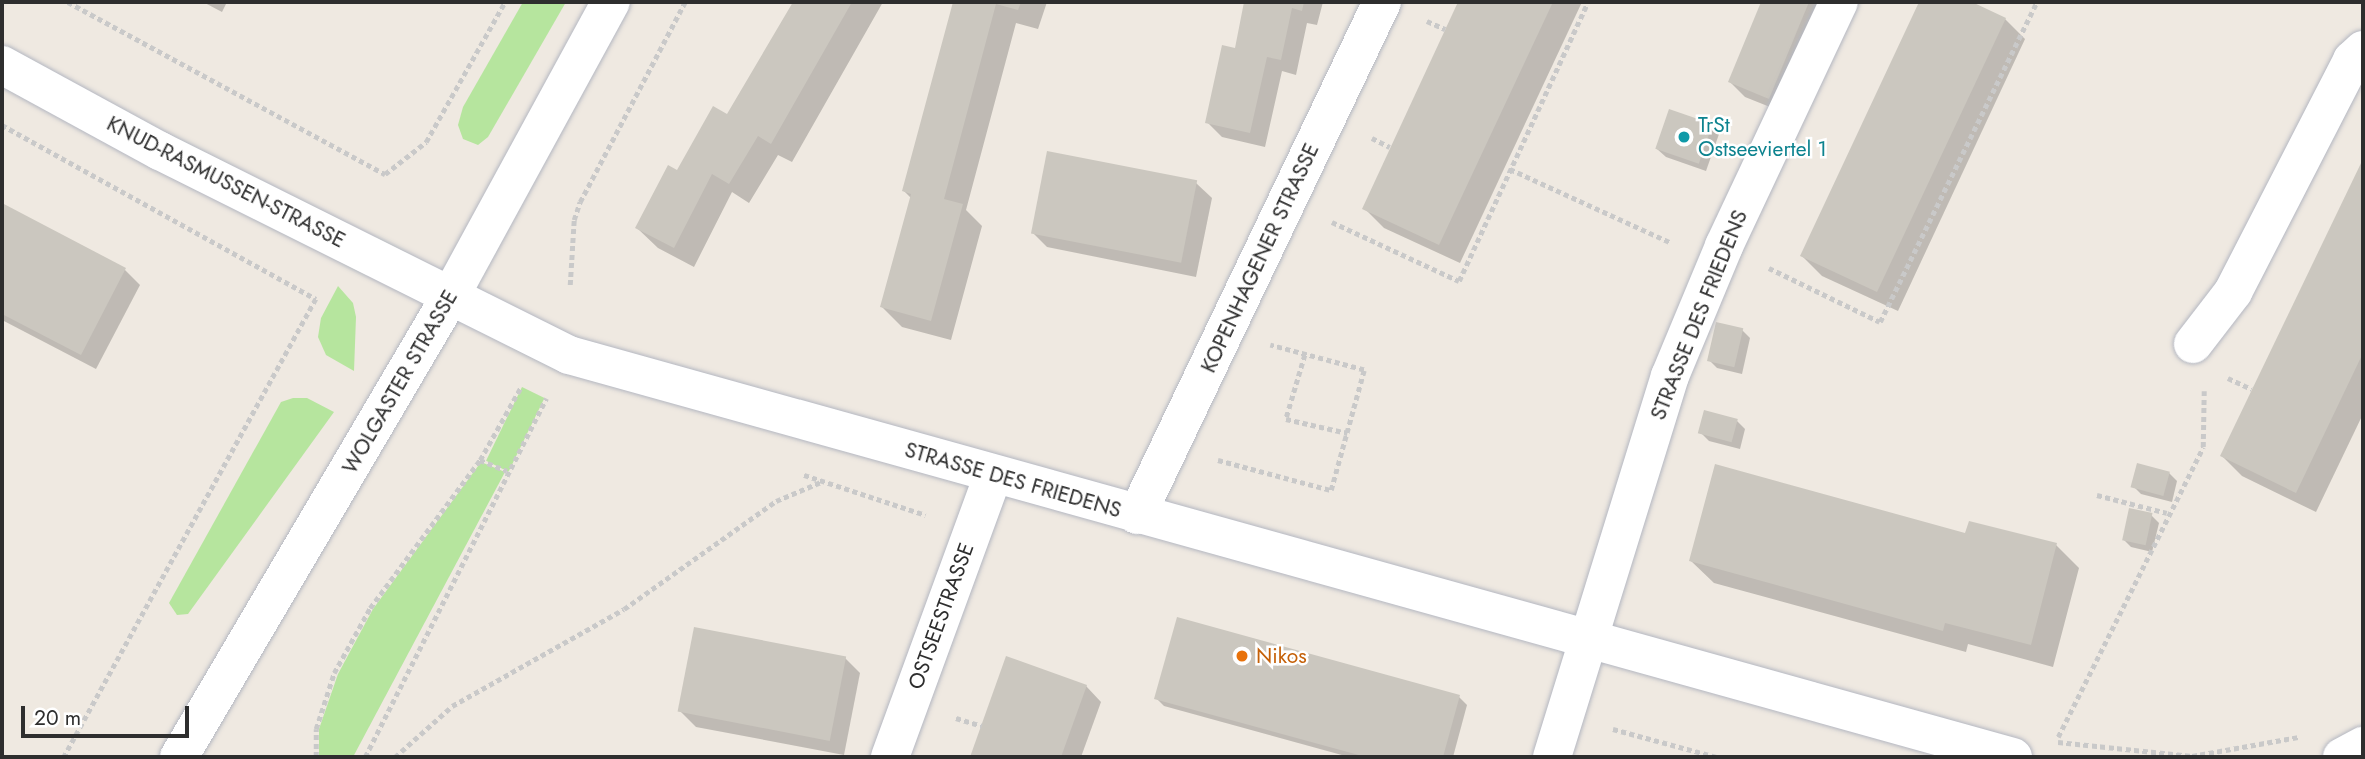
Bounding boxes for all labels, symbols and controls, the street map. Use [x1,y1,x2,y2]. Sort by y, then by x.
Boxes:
street label: KNUD-RASMUSSEN-STRASSE [103,111,349,253]
place label: TrSt Ostseeviertel 1 [1698,112,1827,162]
marker: TrSt Ostseeviertel 1 [1676,129,1692,145]
street label: KOPENHAGENER STRASSE [1196,139,1324,377]
street label: STRASSE DES FRIEDENS [1645,206,1753,424]
street label: WOLGASTER STRASSE [337,286,463,478]
street label: STRASSE DES FRIEDENS [902,437,1124,523]
street label: OSTSEESTRASSE [903,539,979,693]
place label: Nikos [1256,643,1307,669]
marker: Nikos [1234,648,1250,664]
scale bar [24,692,192,736]
text: 20 m [34,703,81,733]

